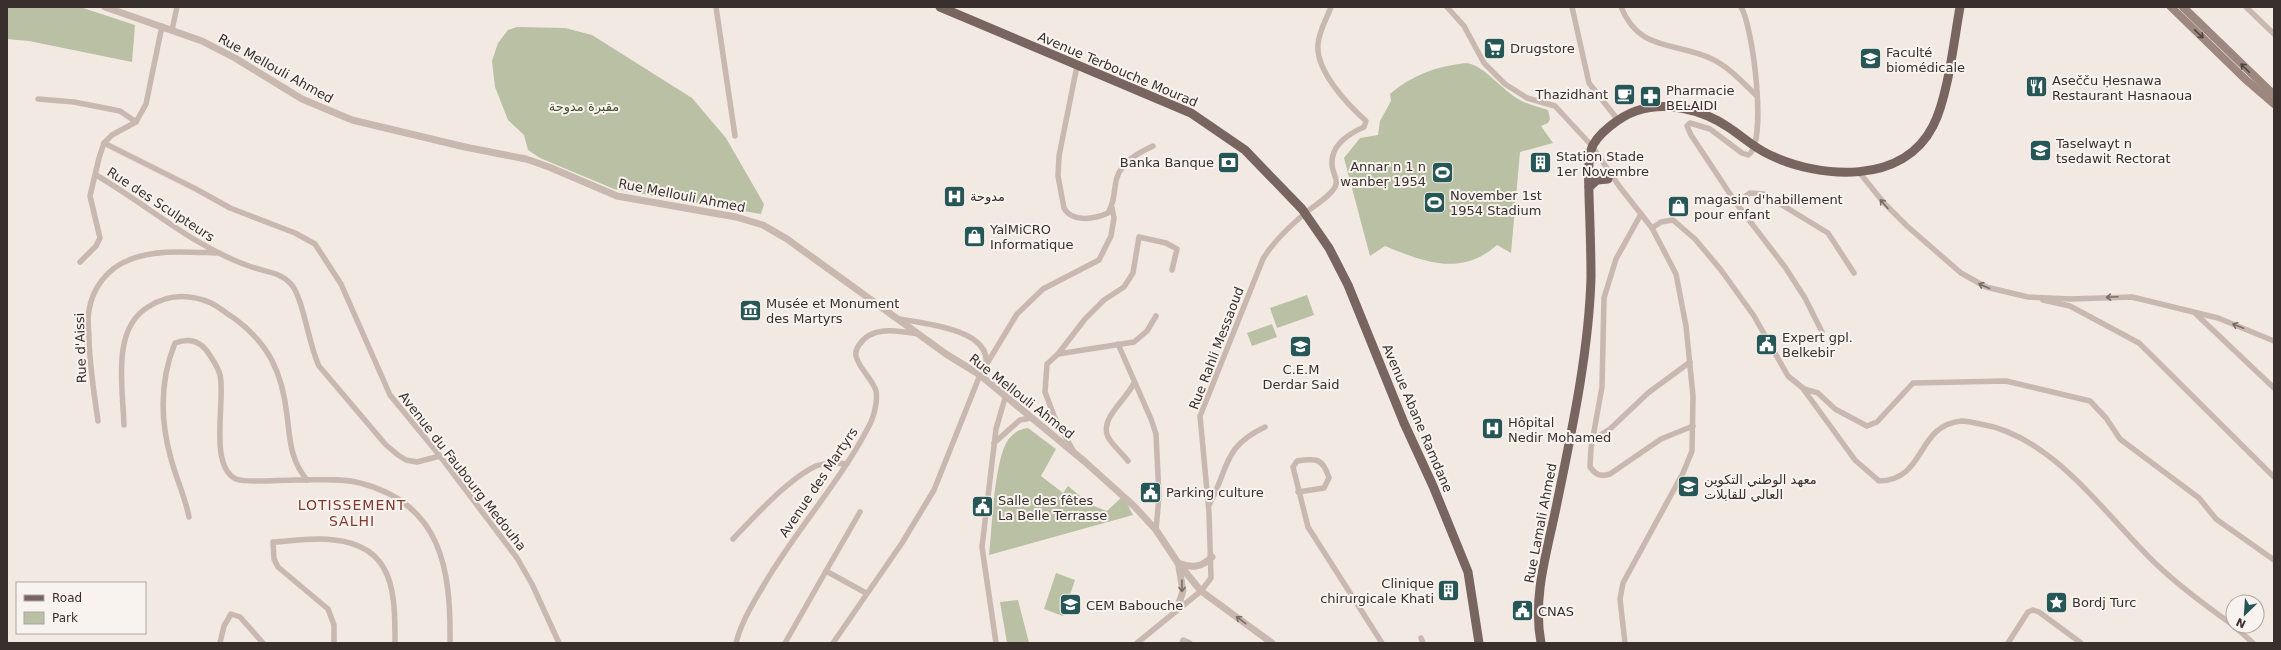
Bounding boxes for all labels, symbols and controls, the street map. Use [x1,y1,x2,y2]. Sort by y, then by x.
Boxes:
street label: Avenue Terbouche Mourad [1036,29,1200,110]
one-way arrow [2194,29,2204,39]
street label: Rue Mellouli Ahmed [216,31,336,106]
supermarket icon: Drugstore [1481,35,1507,61]
place label: Drugstore [1510,41,1575,56]
place label: Faculté biomédicale [1886,45,1965,75]
school or university icon: Faculté biomédicale [1858,46,1884,72]
one-way arrow [2240,63,2250,73]
place label: Asečču Ḥesnawa Restaurant Hasnaoua [2052,73,2192,103]
restaurant icon: Asečču Ḥesnawa Restaurant Hasnaoua [2024,74,2050,100]
cafe icon: Thazidhant [1611,81,1637,107]
place label: Pharmacie BELAIDI [1666,83,1735,113]
pharmacy icon: Pharmacie BELAIDI [1637,84,1663,110]
place label: Thazidhant [1535,87,1608,102]
park label: مقبرة مدوحة [549,99,619,115]
place label: Taselwayt n tsedawit Rectorat [2055,136,2171,166]
school or university icon: Taselwayt n tsedawit Rectorat [2028,137,2054,163]
bank icon: Banka Banque [1216,149,1242,175]
place label: Station Stade 1er Novembre [1556,149,1649,179]
building icon: Station Stade 1er Novembre [1527,150,1553,176]
place label: Banka Banque [1120,155,1214,170]
place label: Annar n 1 n wanbeṛ 1954 [1340,159,1426,189]
sports icon: Annar n 1 n wanbeṛ 1954 [1429,160,1455,186]
street label: Rue des Sculpteurs [104,164,217,245]
street label: Rue Mellouli Ahmed [617,176,747,215]
hospital icon: مدوحة [941,183,967,209]
place label: November 1st 1954 Stadium [1450,188,1542,218]
place label: مدوحة [970,189,1005,205]
sports icon: November 1st 1954 Stadium [1422,189,1448,215]
place label: magasin d'habillement pour enfant [1694,192,1843,222]
shop icon: magasin d'habillement pour enfant [1665,193,1691,219]
one-way arrow [1880,198,1889,209]
place label: YalMiCRO Informatique [989,222,1074,252]
shop icon: YalMiCRO Informatique [961,223,987,249]
one-way arrow [1978,282,1990,289]
street label: Rue Rahli Messaoud [1186,285,1247,412]
one-way arrow [2106,293,2119,301]
place label: Musée et Monument des Martyrs [766,296,899,326]
museum icon: Musée et Monument des Martyrs [738,297,764,323]
street label: Rue d'Aissi [72,313,89,383]
one-way arrow [2232,322,2244,330]
place label: Expert gpl. Belkebir [1782,330,1853,360]
public building icon: Expert gpl. Belkebir [1754,331,1780,357]
school or university icon: C.E.M Derdar Said [1288,334,1314,360]
street label: Avenue Abane Ramdane [1379,342,1456,495]
street label: Rue Mellouli Ahmed [966,351,1077,442]
place label: C.E.M Derdar Said [1263,362,1339,392]
street label: Avenue du Faubourg Medouha [396,389,529,554]
place label: Hôpital Nedir Mohamed [1508,415,1611,445]
hospital icon: Hôpital Nedir Mohamed [1479,416,1505,442]
street label: Avenue des Martyrs [776,424,861,540]
street label: Rue Lamali Ahmed [1521,462,1559,584]
place label: معهد الوطني التكوين العالي للقابلات [1704,472,1817,502]
school or university icon: معهد الوطني التكوين العالي للقابلات [1676,473,1702,499]
public building icon: Parking culture [1138,479,1164,505]
place label: Parking culture [1166,485,1264,500]
place label: Salle des fêtes La Belle Terrasse [998,493,1107,523]
public building icon: Salle des fêtes La Belle Terrasse [970,494,996,520]
district label: LOTISSEMENT SALHI [298,497,406,529]
place label: Clinique chirurgicale Khati [1320,576,1434,606]
building icon: Clinique chirurgicale Khati [1436,577,1462,603]
one-way arrow [1178,579,1186,592]
legend [16,582,146,634]
place icon: Bordj Turc [2043,589,2069,615]
text: Road [52,591,82,605]
school or university icon: CEM Babouche [1057,592,1083,618]
north arrow [2225,594,2265,634]
place label: Bordj Turc [2072,595,2136,610]
place label: CEM Babouche [1086,598,1183,613]
public building icon: CNAS [1510,598,1536,624]
place label: CNAS [1538,604,1574,619]
text: Park [52,611,78,625]
text: N [2234,615,2248,630]
one-way arrow [1235,616,1246,624]

